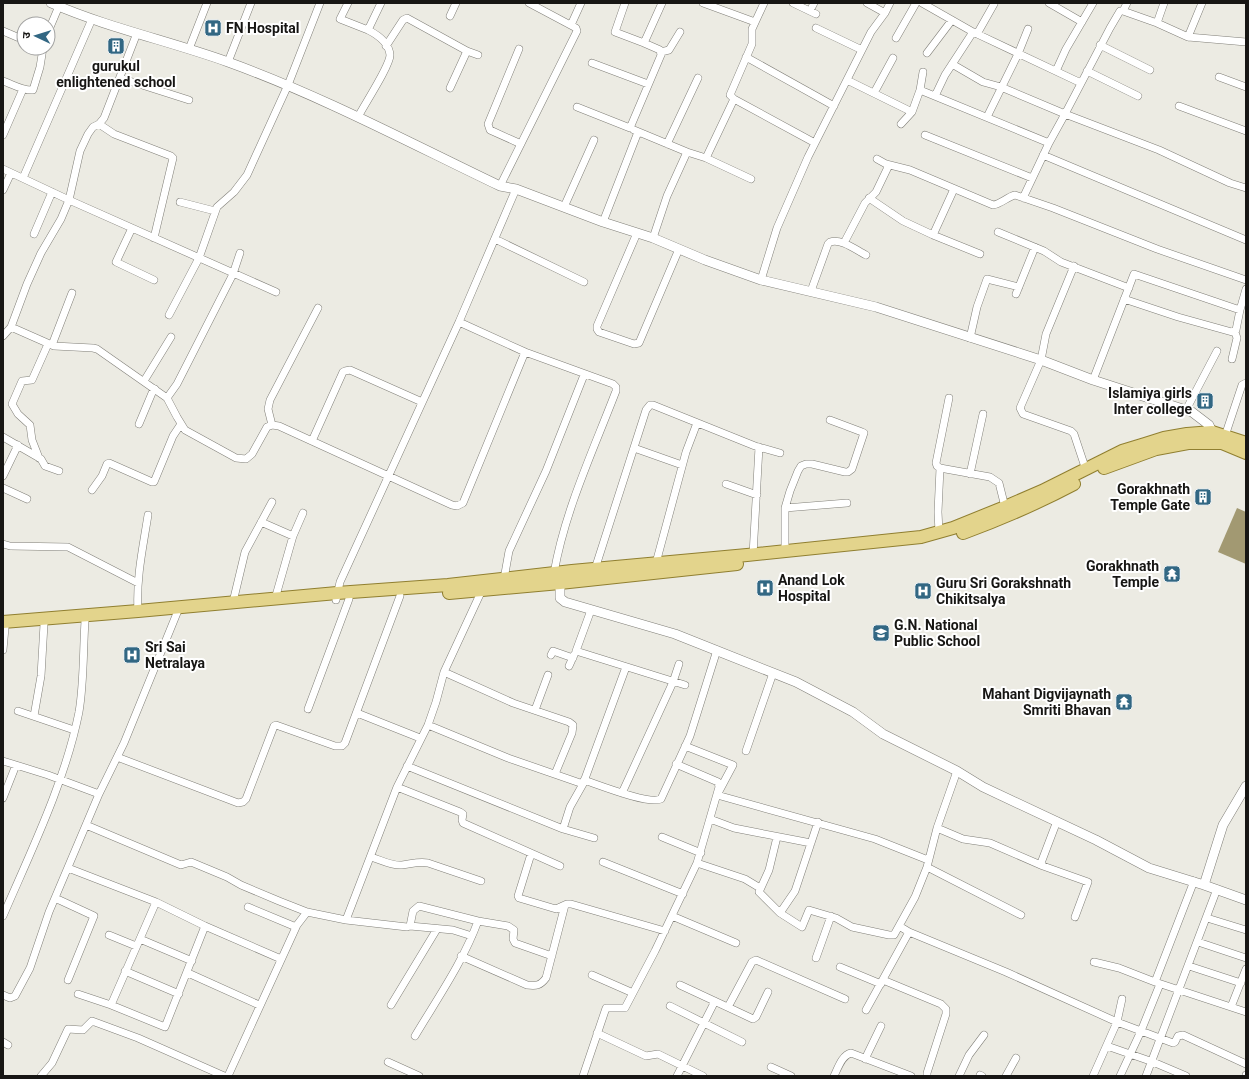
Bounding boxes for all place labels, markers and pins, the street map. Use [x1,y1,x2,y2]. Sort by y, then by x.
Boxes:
hospital icon: FN Hospital [203,18,223,38]
place label: FN Hospital [226,20,300,36]
building icon: gurukul enlightened school [106,36,126,56]
place label: gurukul enlightened school [56,58,176,90]
place label: Islamiya girls Inter college [1108,385,1192,417]
building icon: Islamiya girls Inter college [1195,391,1215,411]
place label: Gorakhnath Temple Gate [1110,481,1190,513]
building icon: Gorakhnath Temple Gate [1193,487,1213,507]
place label: Gorakhnath Temple [1086,558,1159,590]
temple icon: Gorakhnath Temple [1162,564,1182,584]
place label: Anand Lok Hospital [778,572,845,604]
place label: Guru Sri Gorakshnath Chikitsalya [936,575,1071,607]
hospital icon: Anand Lok Hospital [755,578,775,598]
hospital icon: Guru Sri Gorakshnath Chikitsalya [913,581,933,601]
place label: G.N. National Public School [894,617,980,649]
school or university icon: G.N. National Public School [871,623,891,643]
place label: Sri Sai Netralaya [145,639,206,671]
hospital icon: Sri Sai Netralaya [122,645,142,665]
place label: Mahant Digvijaynath Smriti Bhavan [982,686,1111,718]
temple icon: Mahant Digvijaynath Smriti Bhavan [1114,692,1134,712]

